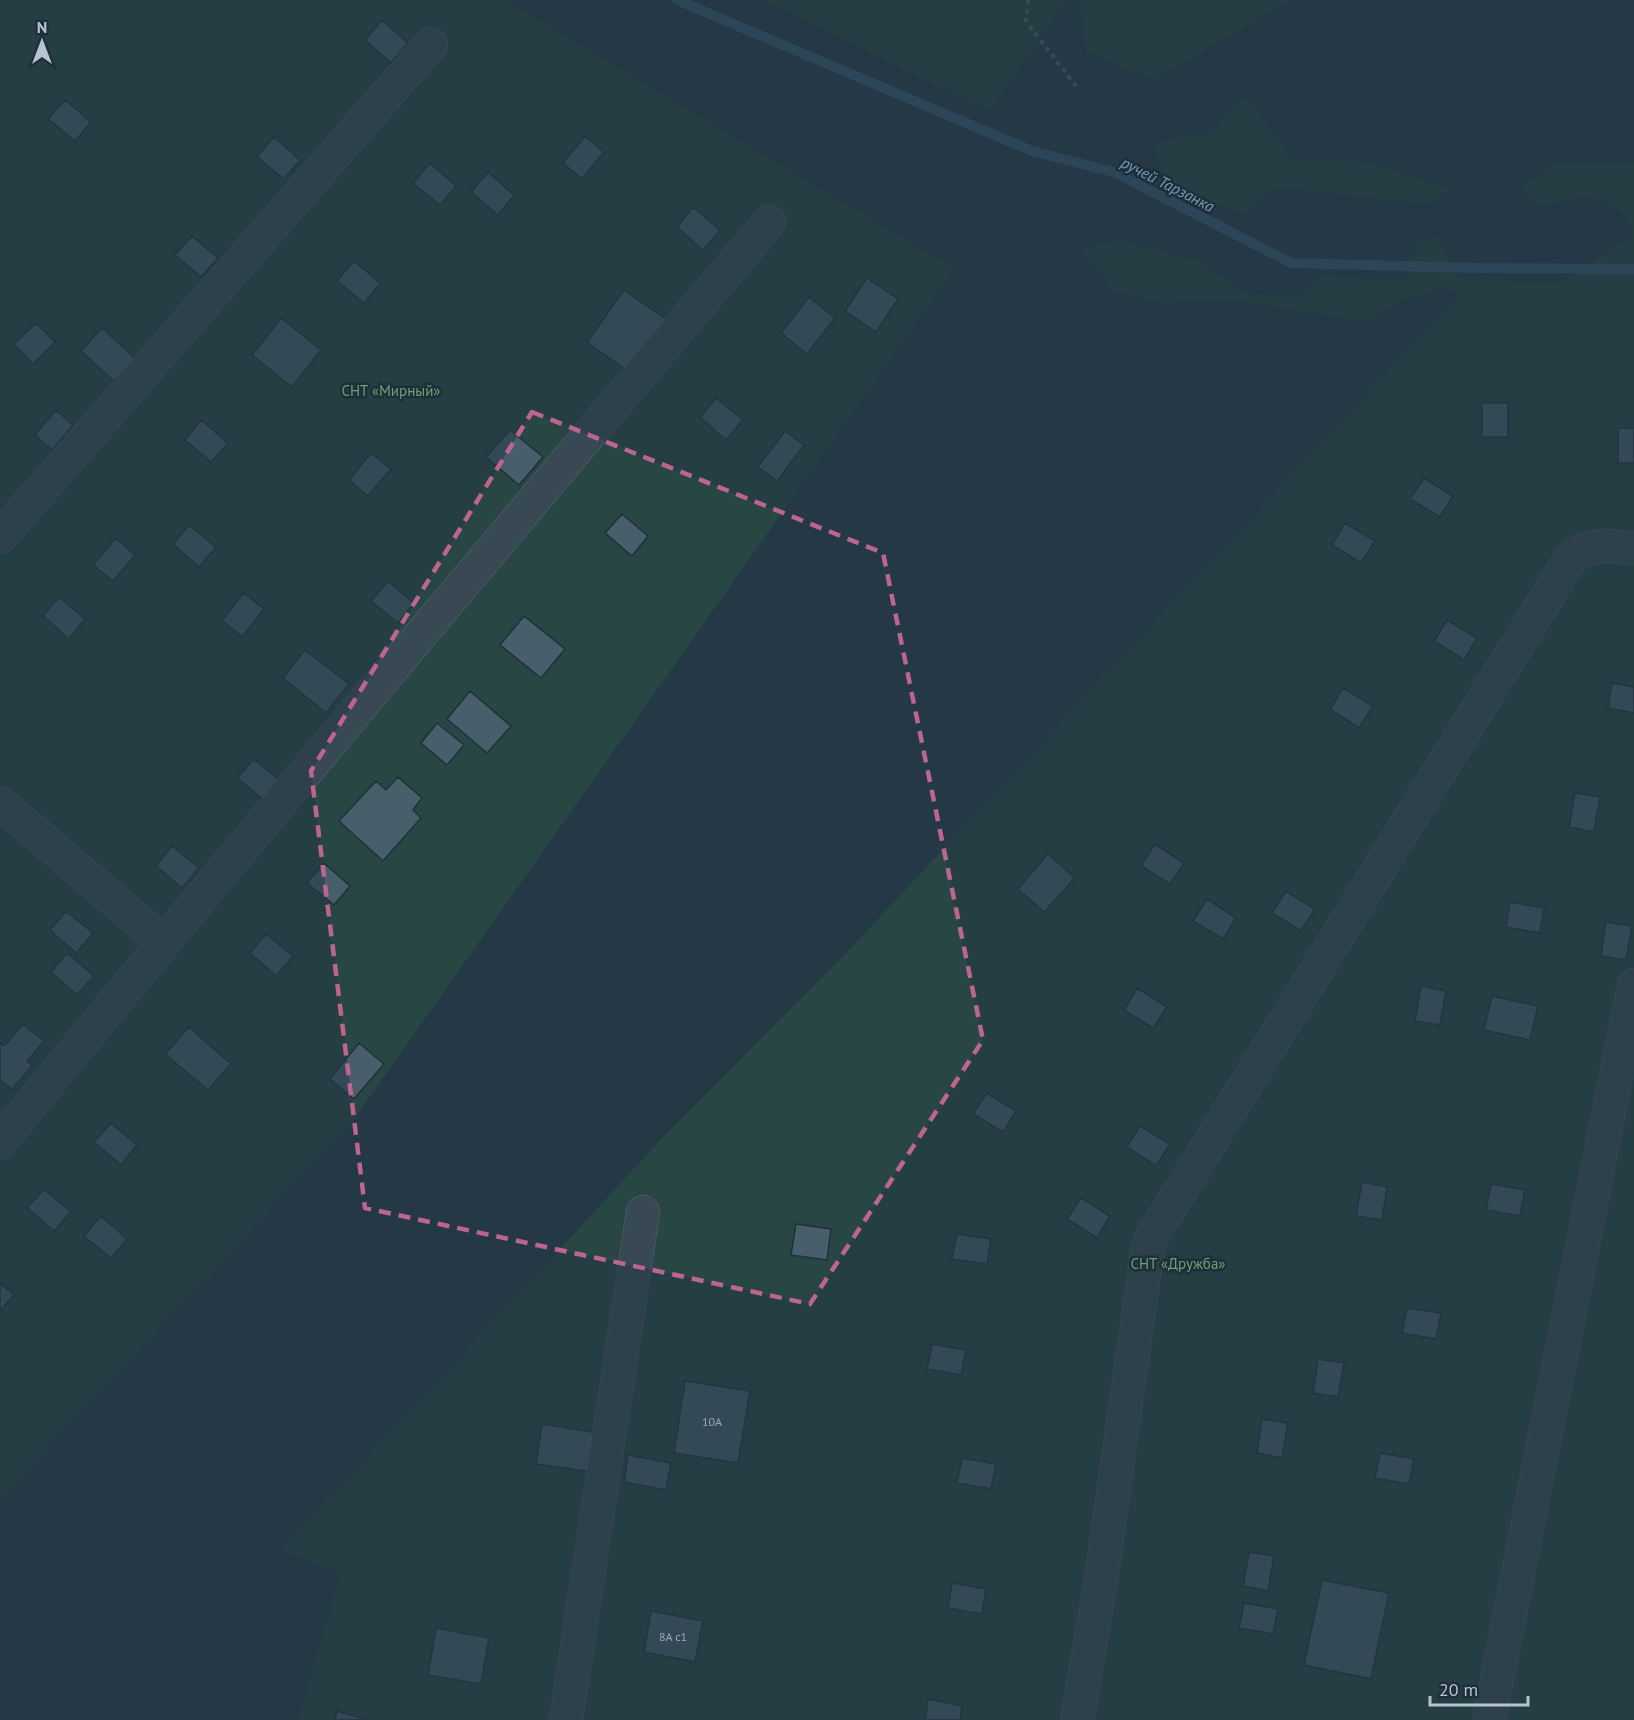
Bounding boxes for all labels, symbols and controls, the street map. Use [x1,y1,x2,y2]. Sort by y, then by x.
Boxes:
north arrow [12,12,72,72]
text: N [37,17,47,37]
water label: ручей Тарзанка [1117,151,1218,216]
park label: СНТ «Мирный» [341,381,441,400]
park label: СНТ «Дружба» [1130,1254,1226,1273]
house number: 10А [702,1414,722,1429]
house number: 8А с1 [659,1629,687,1644]
scale bar [1430,1669,1528,1707]
text: 20 m [1439,1678,1478,1701]

